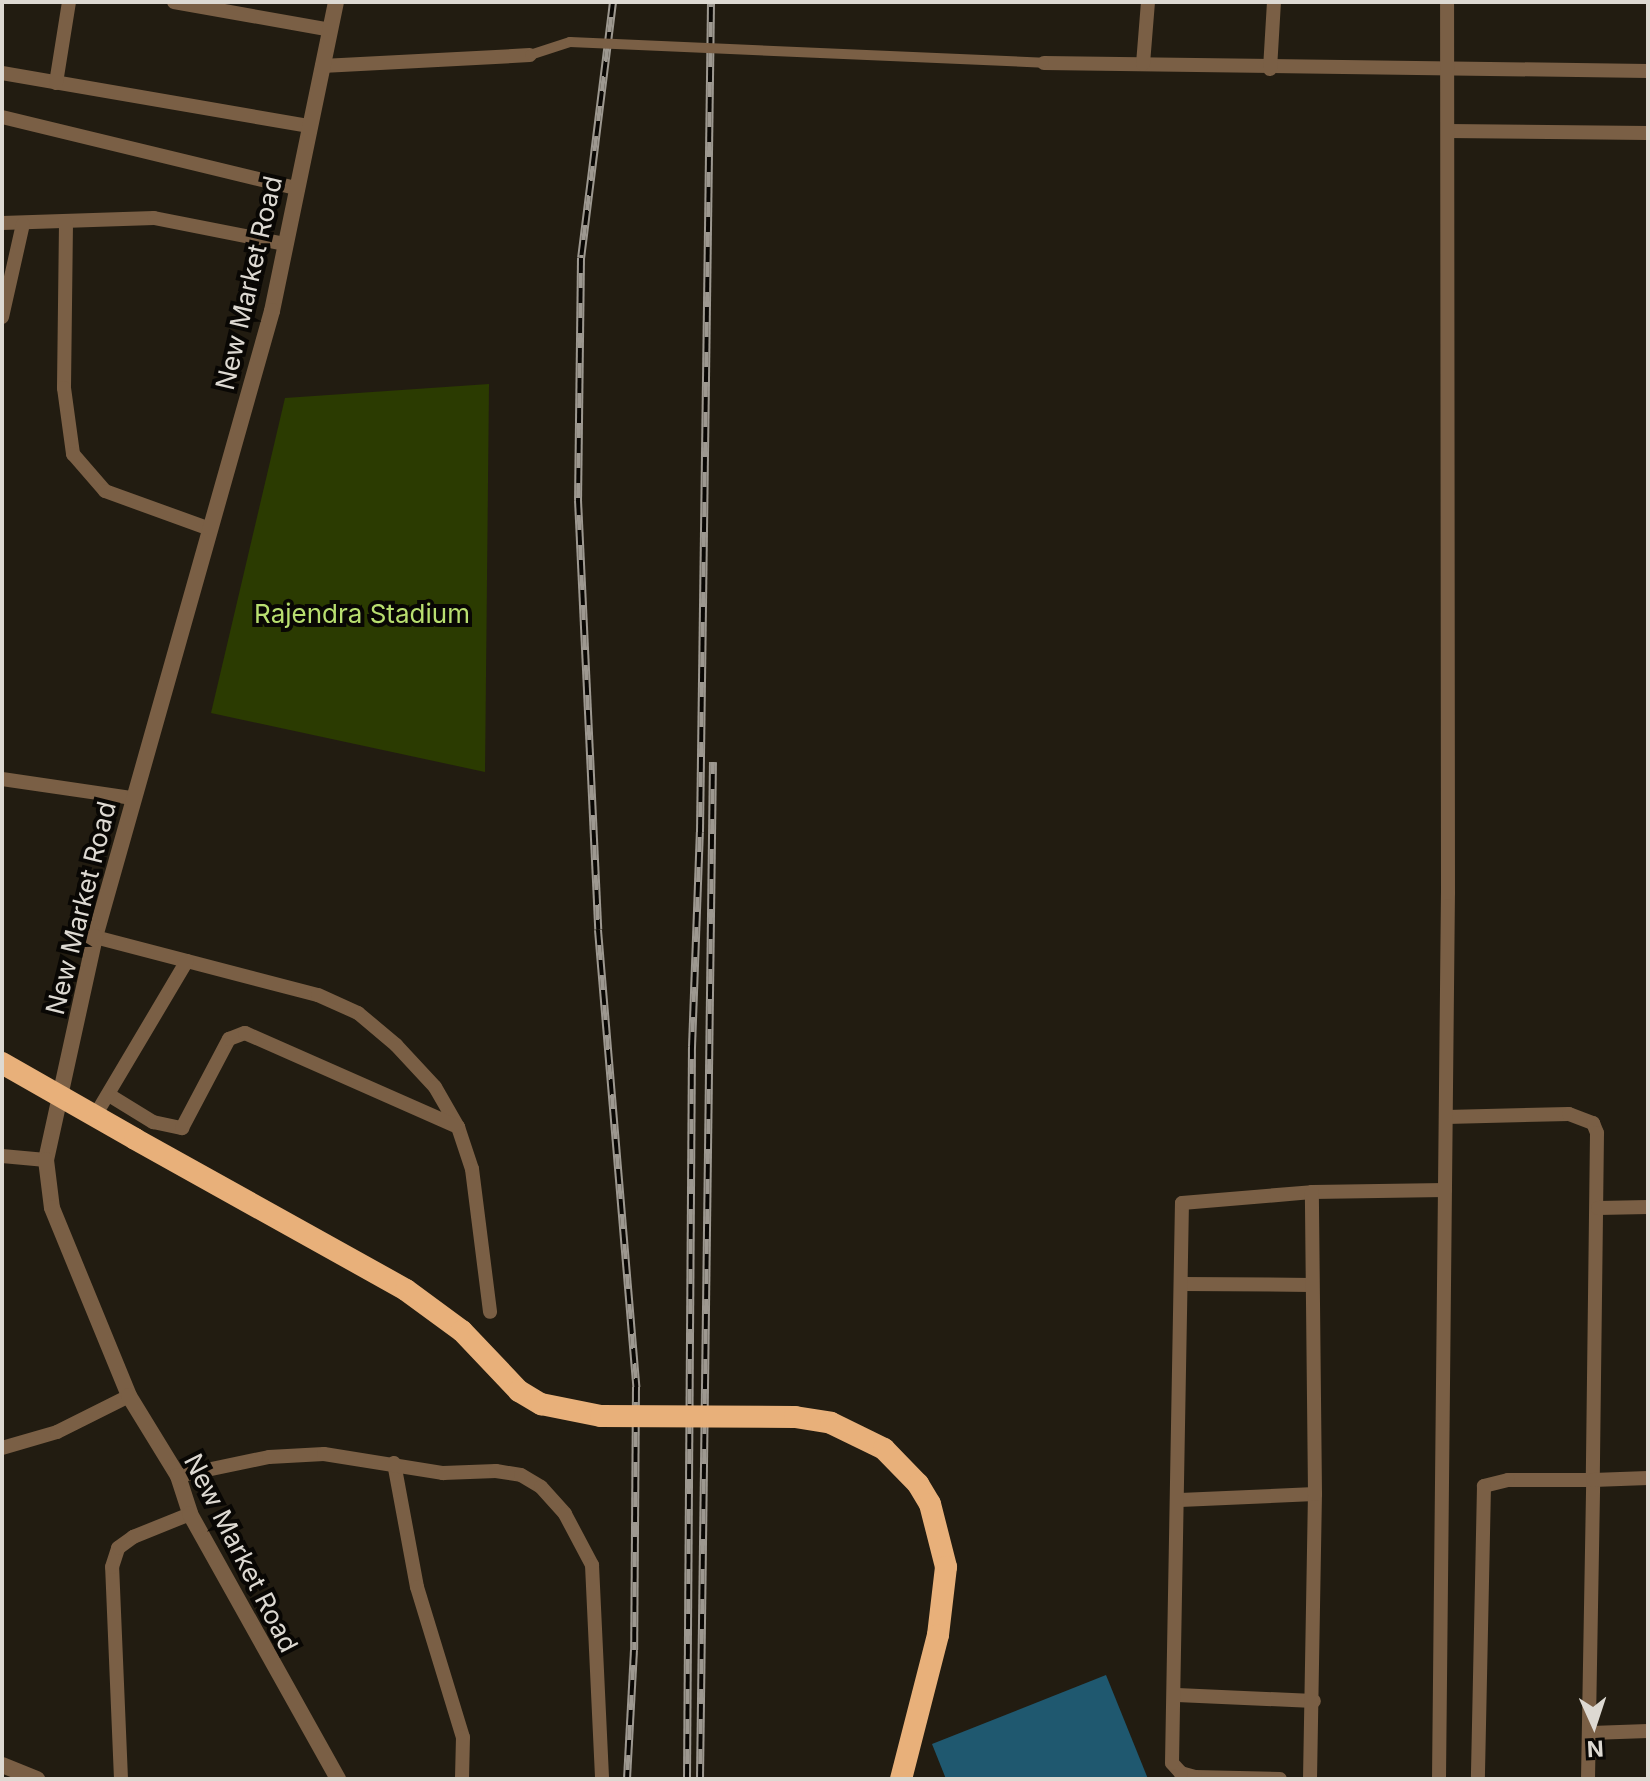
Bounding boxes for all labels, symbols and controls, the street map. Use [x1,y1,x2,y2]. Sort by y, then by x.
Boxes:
street label: New Market Road [209,173,289,393]
park label: Rajendra Stadium [254,598,470,630]
street label: New Market Road [39,798,123,1018]
street label: New Market Road [177,1449,305,1657]
north arrow [1554,1685,1634,1765]
text: N [1586,1736,1604,1762]

